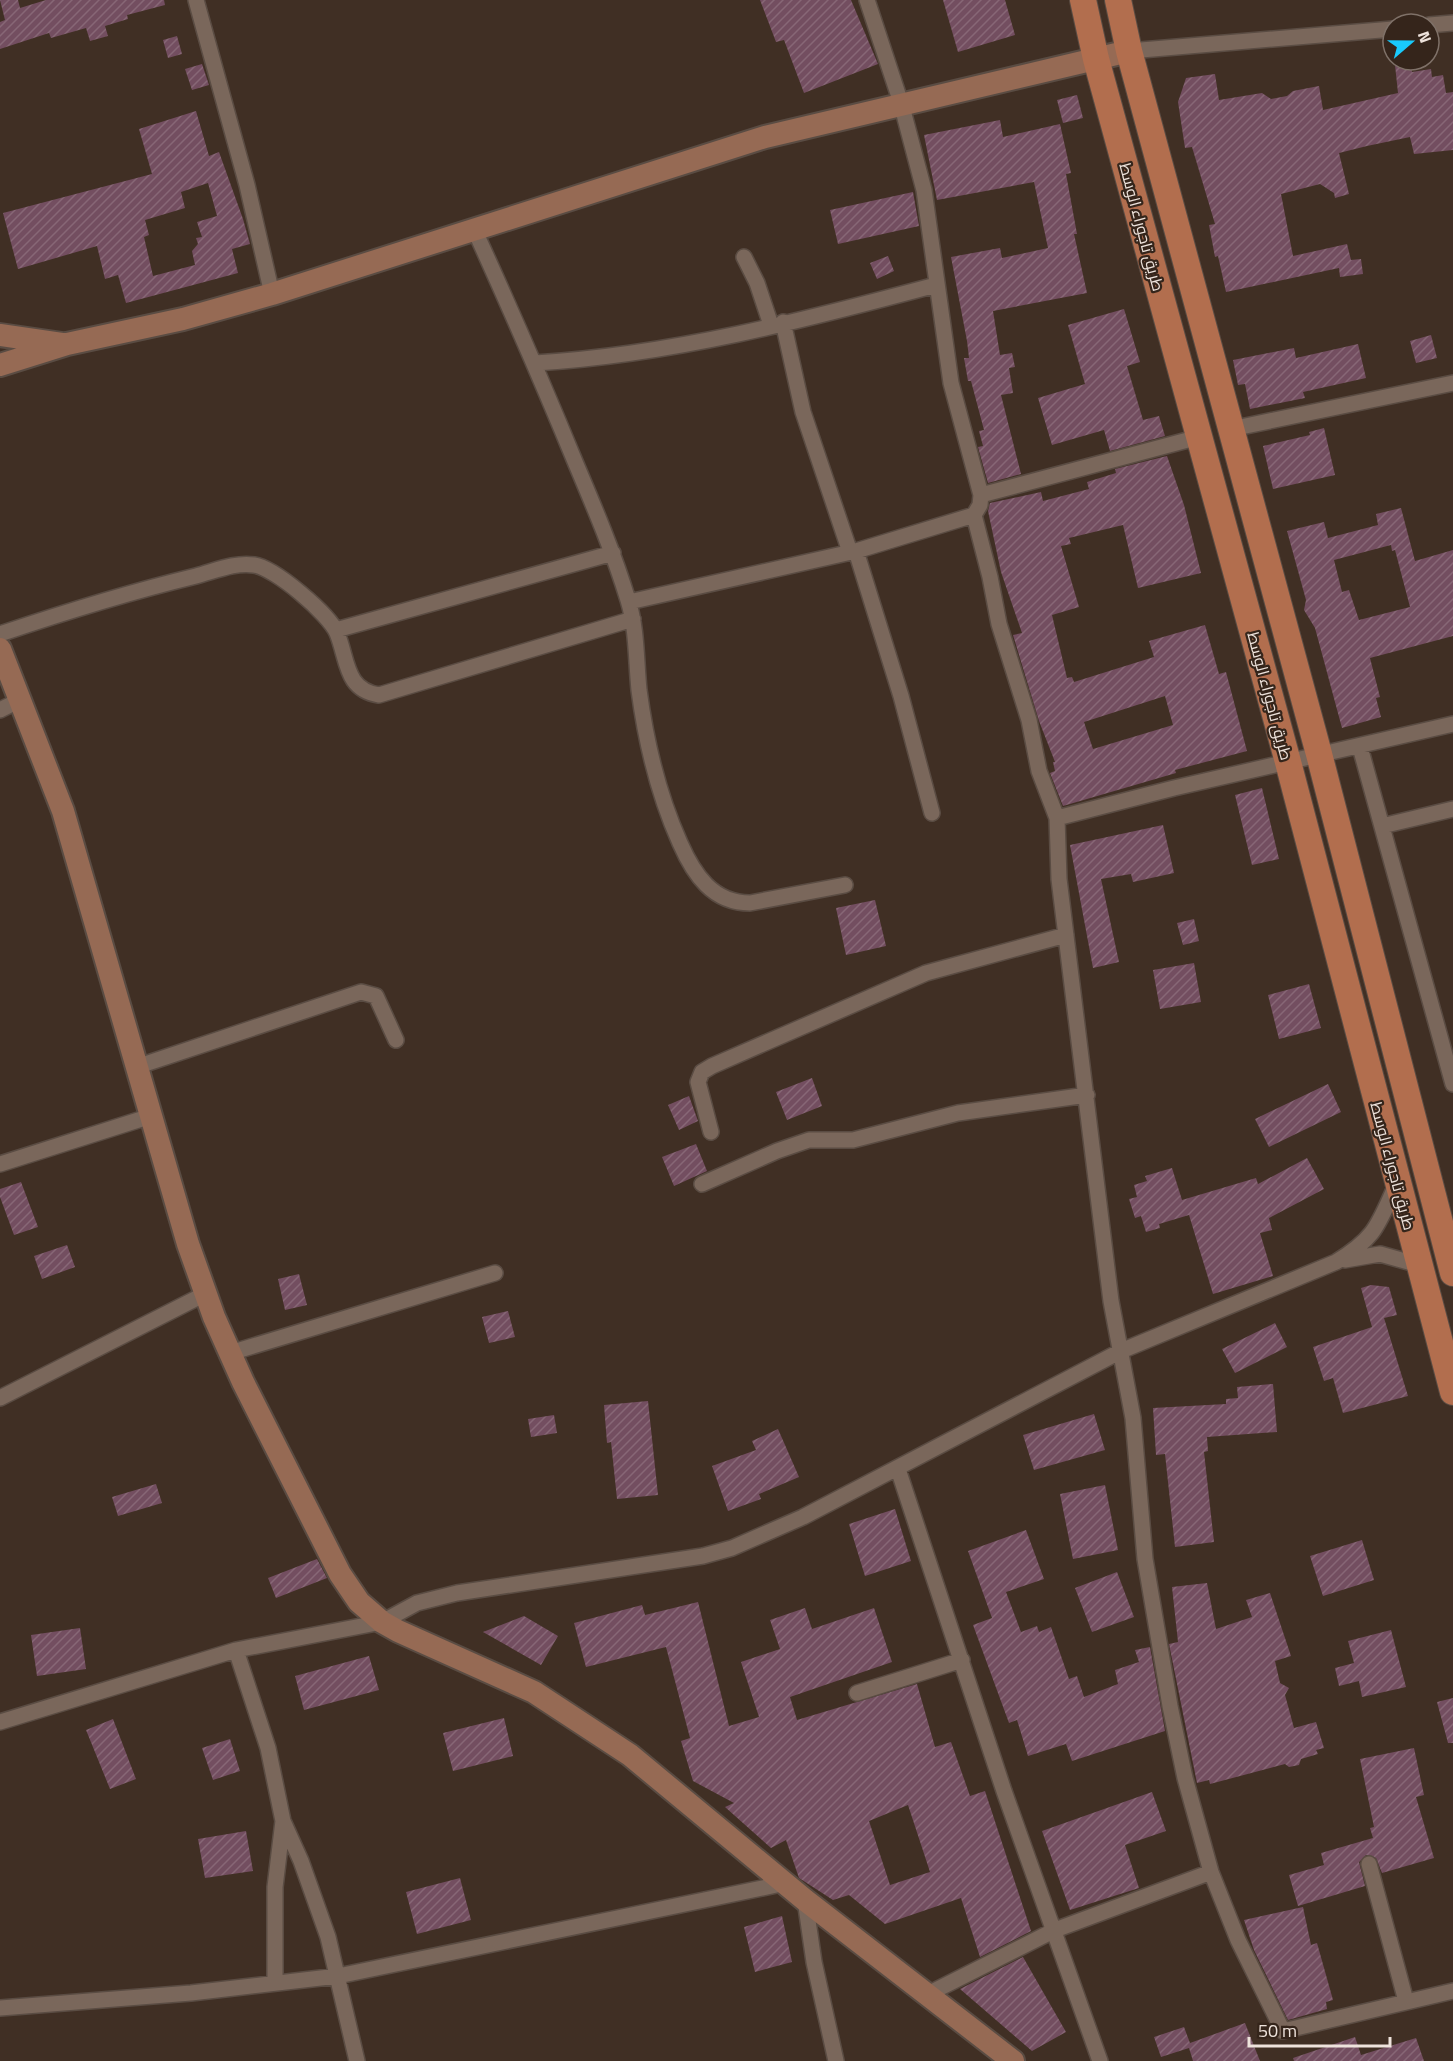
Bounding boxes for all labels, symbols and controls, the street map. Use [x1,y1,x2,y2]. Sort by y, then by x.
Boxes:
north arrow [1381,12,1441,72]
text: N [1412,28,1438,46]
street label: طريق تاجوراء الوسط [1113,160,1171,294]
street label: طريق تاجوراء الوسط [1241,629,1299,763]
street label: طريق تاجوراء الوسط [1364,1099,1422,1233]
scale bar [1249,2010,1390,2048]
text: 50 m [1258,2017,1297,2044]

